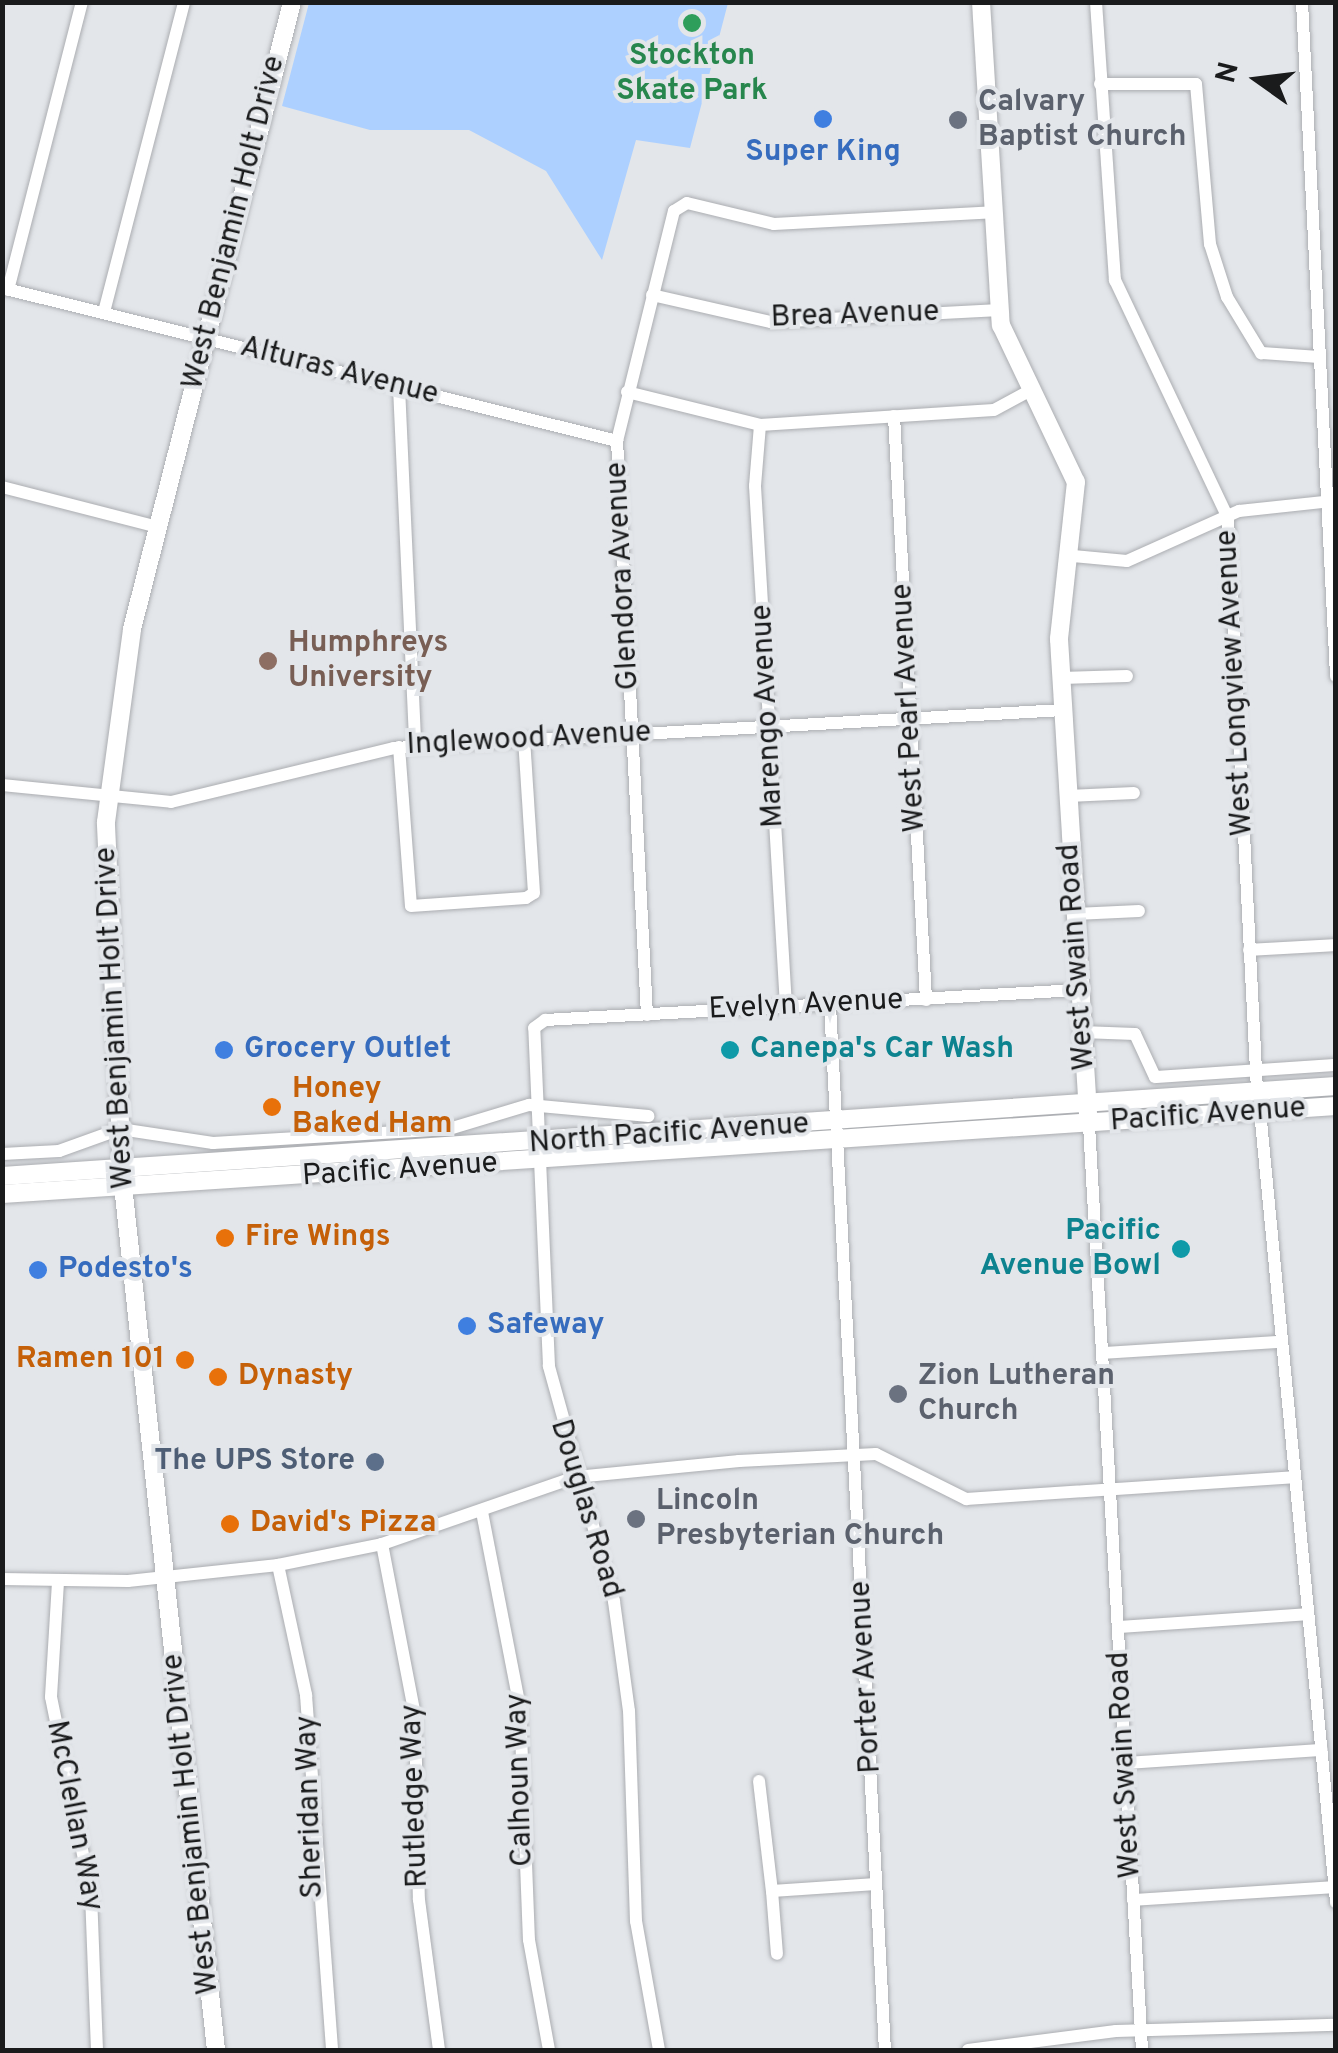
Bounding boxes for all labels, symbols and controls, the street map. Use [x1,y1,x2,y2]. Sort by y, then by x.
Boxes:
marker: Stockton Skate Park [681,12,703,34]
north arrow [1208,30,1308,130]
place label: Stockton Skate Park [616,39,768,110]
street label: West Benjamin Holt Drive [176,52,294,394]
text: N [1209,59,1249,87]
place label: Calvary Baptist Church [978,85,1187,156]
marker: Super King [812,108,834,130]
marker: Calvary Baptist Church [947,109,969,131]
place label: Super King [745,135,901,171]
street label: Brea Avenue [770,295,940,337]
street label: Alturas Avenue [236,330,442,414]
street label: Glendora Avenue [600,460,648,692]
street label: West Longview Avenue [1210,528,1262,838]
street label: West Pearl Avenue [885,582,935,834]
street label: Marengo Avenue [745,603,793,829]
place label: Humphreys University [288,626,448,696]
marker: Humphreys University [257,650,279,672]
street label: Inglewood Avenue [405,716,653,764]
street label: West Swain Road [1052,842,1104,1072]
street label: West Benjamin Holt Drive [89,846,143,1190]
street label: Evelyn Avenue [707,983,905,1029]
place label: Grocery Outlet [244,1032,451,1068]
place label: Canepa's Car Wash [750,1032,1014,1068]
marker: Grocery Outlet [213,1039,235,1061]
marker: Canepa's Car Wash [719,1039,741,1061]
place label: Honey Baked Ham [292,1072,453,1142]
street label: Pacific Avenue [1108,1091,1308,1141]
marker: Honey Baked Ham [261,1096,283,1118]
street label: North Pacific Avenue [527,1107,811,1163]
street label: Pacific Avenue [300,1146,500,1196]
place label: Pacific Avenue Bowl [980,1214,1161,1284]
place label: Fire Wings [245,1220,391,1256]
marker: Fire Wings [214,1227,236,1249]
marker: Pacific Avenue Bowl [1170,1238,1192,1260]
place label: Podesto's [58,1252,193,1288]
marker: Podesto's [27,1259,49,1281]
place label: Safeway [487,1308,605,1344]
marker: Safeway [456,1315,478,1337]
place label: Ramen 101 [16,1342,165,1378]
marker: Ramen 101 [174,1349,196,1371]
place label: Dynasty [238,1359,353,1395]
place label: Zion Lutheran Church [918,1359,1115,1430]
marker: Dynasty [207,1366,229,1388]
marker: Zion Lutheran Church [887,1383,909,1405]
street label: Douglas Road [541,1415,629,1603]
place label: The UPS Store [154,1444,355,1480]
marker: The UPS Store [364,1451,386,1473]
place label: Lincoln Presbyterian Church [656,1484,944,1554]
place label: David's Pizza [250,1506,436,1542]
marker: Lincoln Presbyterian Church [625,1508,647,1530]
marker: David's Pizza [219,1513,241,1535]
street label: Porter Avenue [844,1579,890,1775]
street label: West Swain Road [1102,1650,1150,1880]
street label: West Benjamin Holt Drive [156,1652,228,1996]
street label: Calhoun Way [500,1692,542,1868]
street label: Rutledge Way [395,1703,437,1889]
street label: Sheridan Way [290,1714,332,1900]
street label: McClellan Way [37,1717,109,1915]

